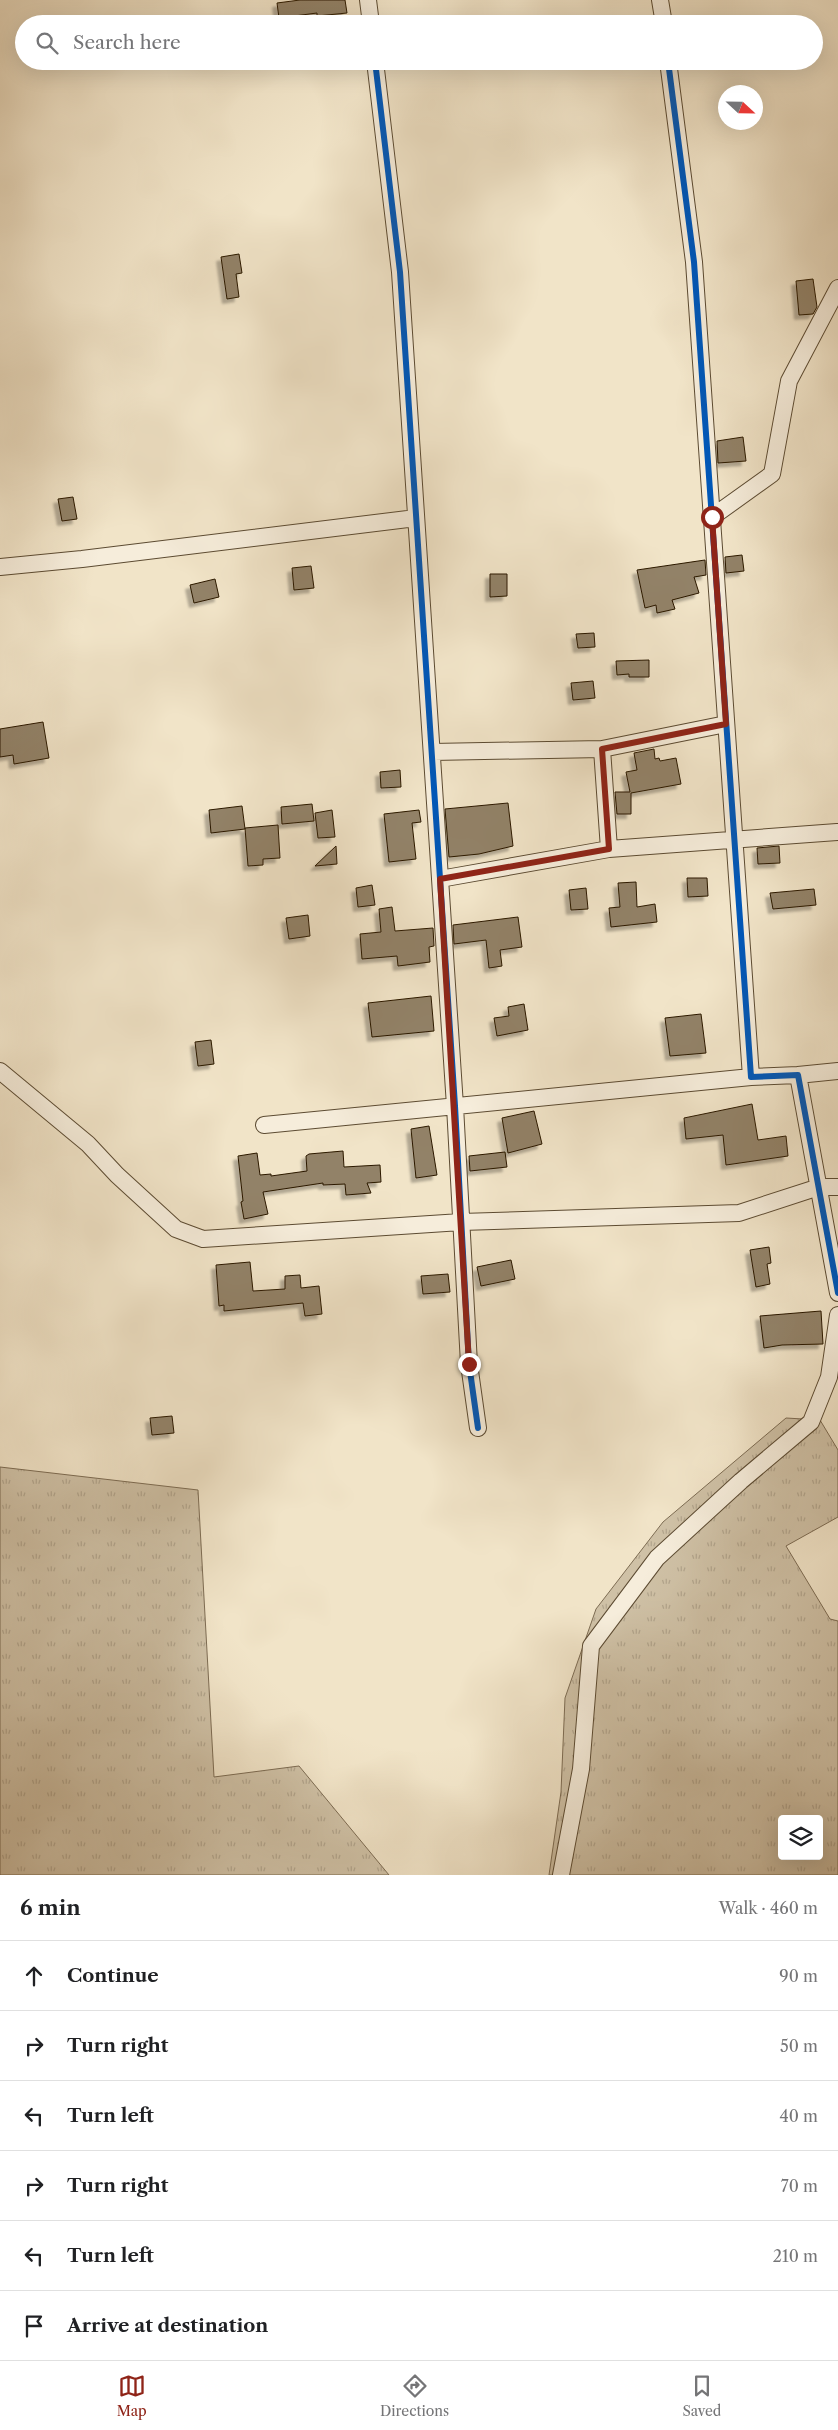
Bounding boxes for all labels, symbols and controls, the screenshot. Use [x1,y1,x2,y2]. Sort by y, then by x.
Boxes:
search box [15,15,823,70]
icon: search [33,29,61,57]
text: Search here [73,31,181,54]
north arrow [718,85,763,130]
route start [701,506,724,529]
route end [458,1353,481,1376]
map controls [778,1815,823,1860]
button: layers [778,1815,823,1860]
text: 6 min [20,1895,81,1920]
text: Walk · 460 m [719,1898,818,1918]
icon: ahead [20,1962,48,1990]
text: Continue [67,1964,159,1987]
text: 90 m [779,1966,818,1986]
icon: right [20,2032,48,2060]
text: Turn right [67,2034,168,2057]
text: 50 m [780,2036,818,2056]
icon: left [20,2102,48,2130]
text: Turn left [67,2104,154,2127]
text: 40 m [779,2106,818,2126]
icon: right [20,2172,48,2200]
text: Turn right [67,2174,168,2197]
text: 70 m [781,2176,818,2196]
icon: left [20,2242,48,2270]
text: Turn left [67,2244,154,2267]
text: 210 m [773,2246,818,2266]
icon: arrive [20,2312,48,2340]
text: Arrive at destination [67,2314,268,2337]
tab: Map [117,2372,147,2420]
tab: Directions [380,2372,449,2420]
tab: Saved [682,2372,721,2420]

